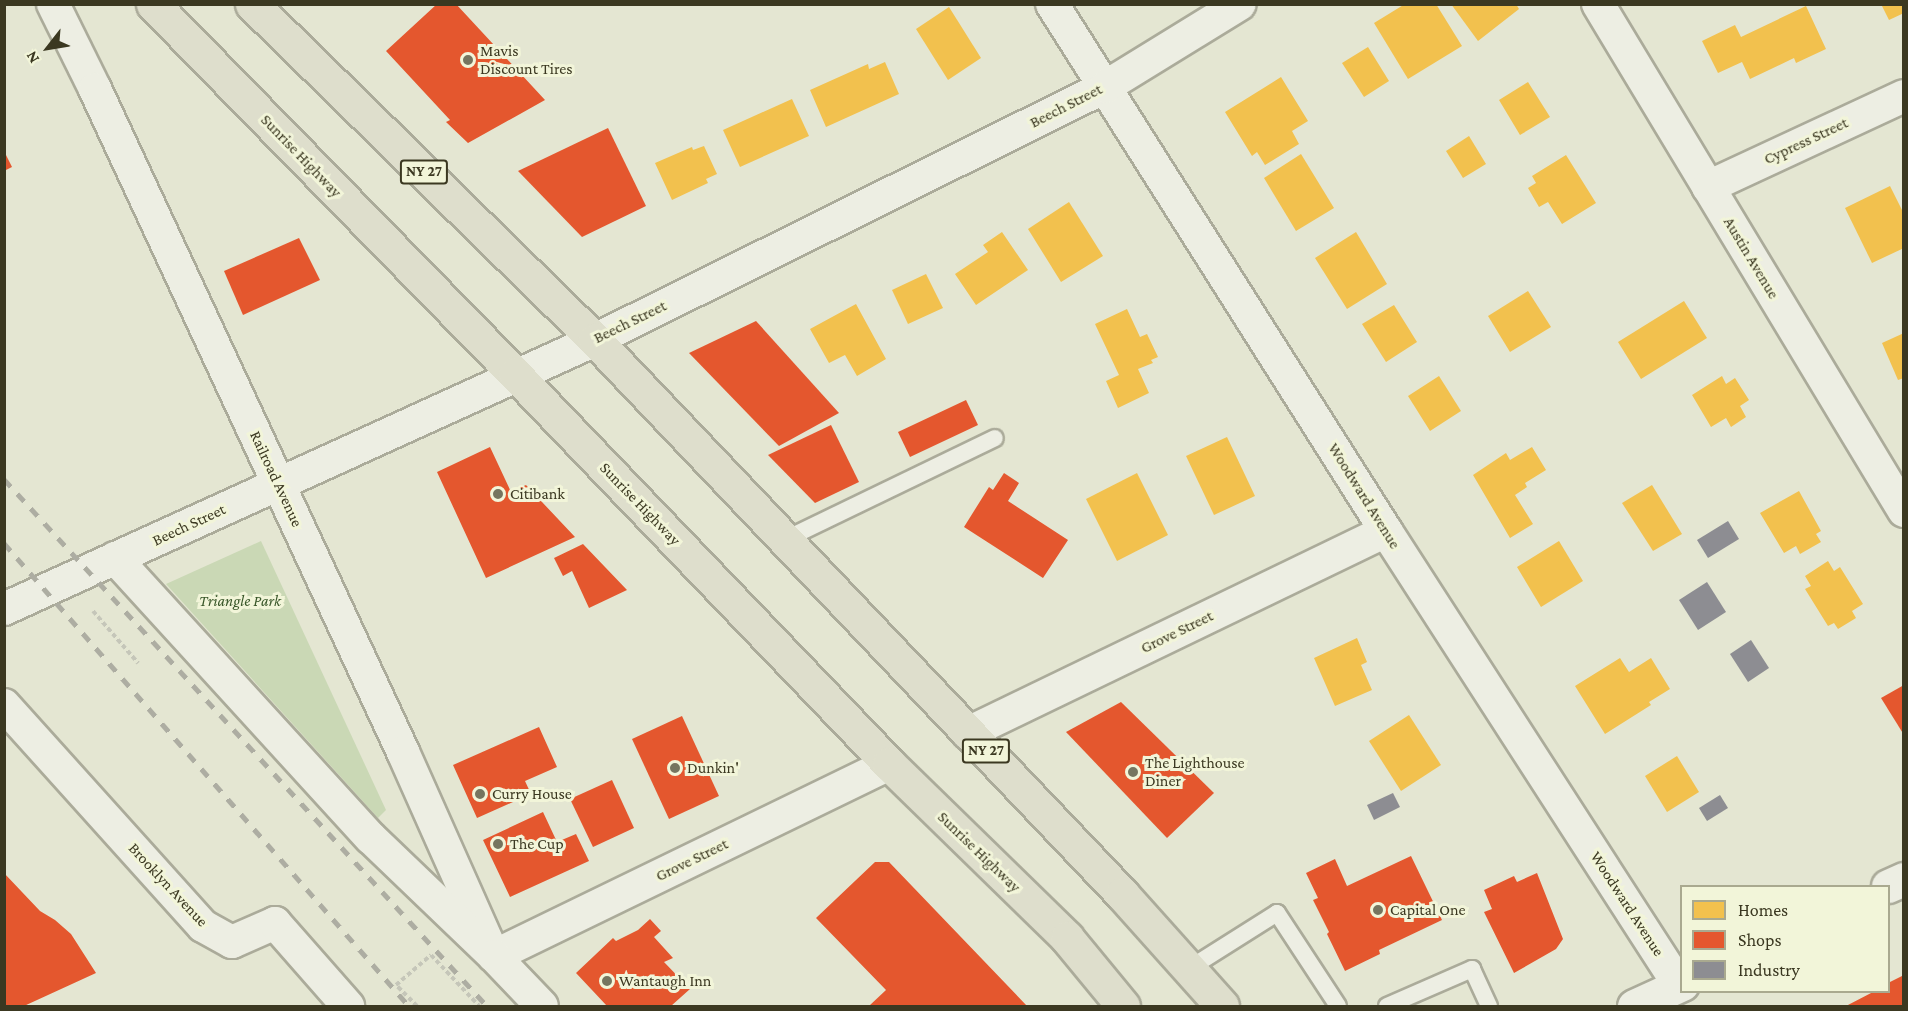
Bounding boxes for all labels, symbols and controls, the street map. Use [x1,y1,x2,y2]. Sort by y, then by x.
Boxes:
north arrow [18,18,78,78]
place label: Mavis Discount Tires [480,41,573,79]
text: N [22,48,42,67]
marker: Mavis Discount Tires [461,53,475,67]
street label: Beech Street [1027,80,1105,132]
street label: Sunrise Highway [257,110,345,202]
street label: Cypress Street [1761,113,1851,169]
road number: NY 27 [398,160,450,184]
street label: Austin Avenue [1719,214,1783,302]
street label: Beech Street [591,296,669,348]
street label: Railroad Avenue [245,428,307,530]
street label: Woodward Avenue [1324,439,1404,553]
street label: Sunrise Highway [596,458,684,550]
place label: Citibank [510,484,565,504]
marker: Citibank [491,487,505,501]
street label: Beech Street [149,500,229,550]
park label: Triangle Park [199,591,281,611]
street label: Grove Street [1138,606,1216,658]
road number: NY 27 [960,739,1012,763]
place label: The Lighthouse Diner [1145,753,1244,791]
place label: Dunkin' [687,758,739,778]
marker: Dunkin' [668,761,682,775]
marker: The Lighthouse Diner [1126,765,1140,779]
place label: Curry House [492,784,572,804]
marker: Curry House [473,787,487,801]
street label: Sunrise Highway [933,808,1025,896]
place label: The Cup [510,834,564,854]
street label: Grove Street [653,834,731,886]
marker: The Cup [491,837,505,851]
street label: Brooklyn Avenue [124,839,212,931]
street label: Woodward Avenue [1586,848,1668,960]
legend [1680,885,1890,993]
place label: Capital One [1390,900,1466,920]
text: Homes [1738,900,1788,920]
marker: Capital One [1371,903,1385,917]
text: Shops [1738,930,1782,950]
text: Industry [1738,960,1800,980]
place label: Wantaugh Inn [619,971,711,991]
marker: Wantaugh Inn [600,974,614,988]

